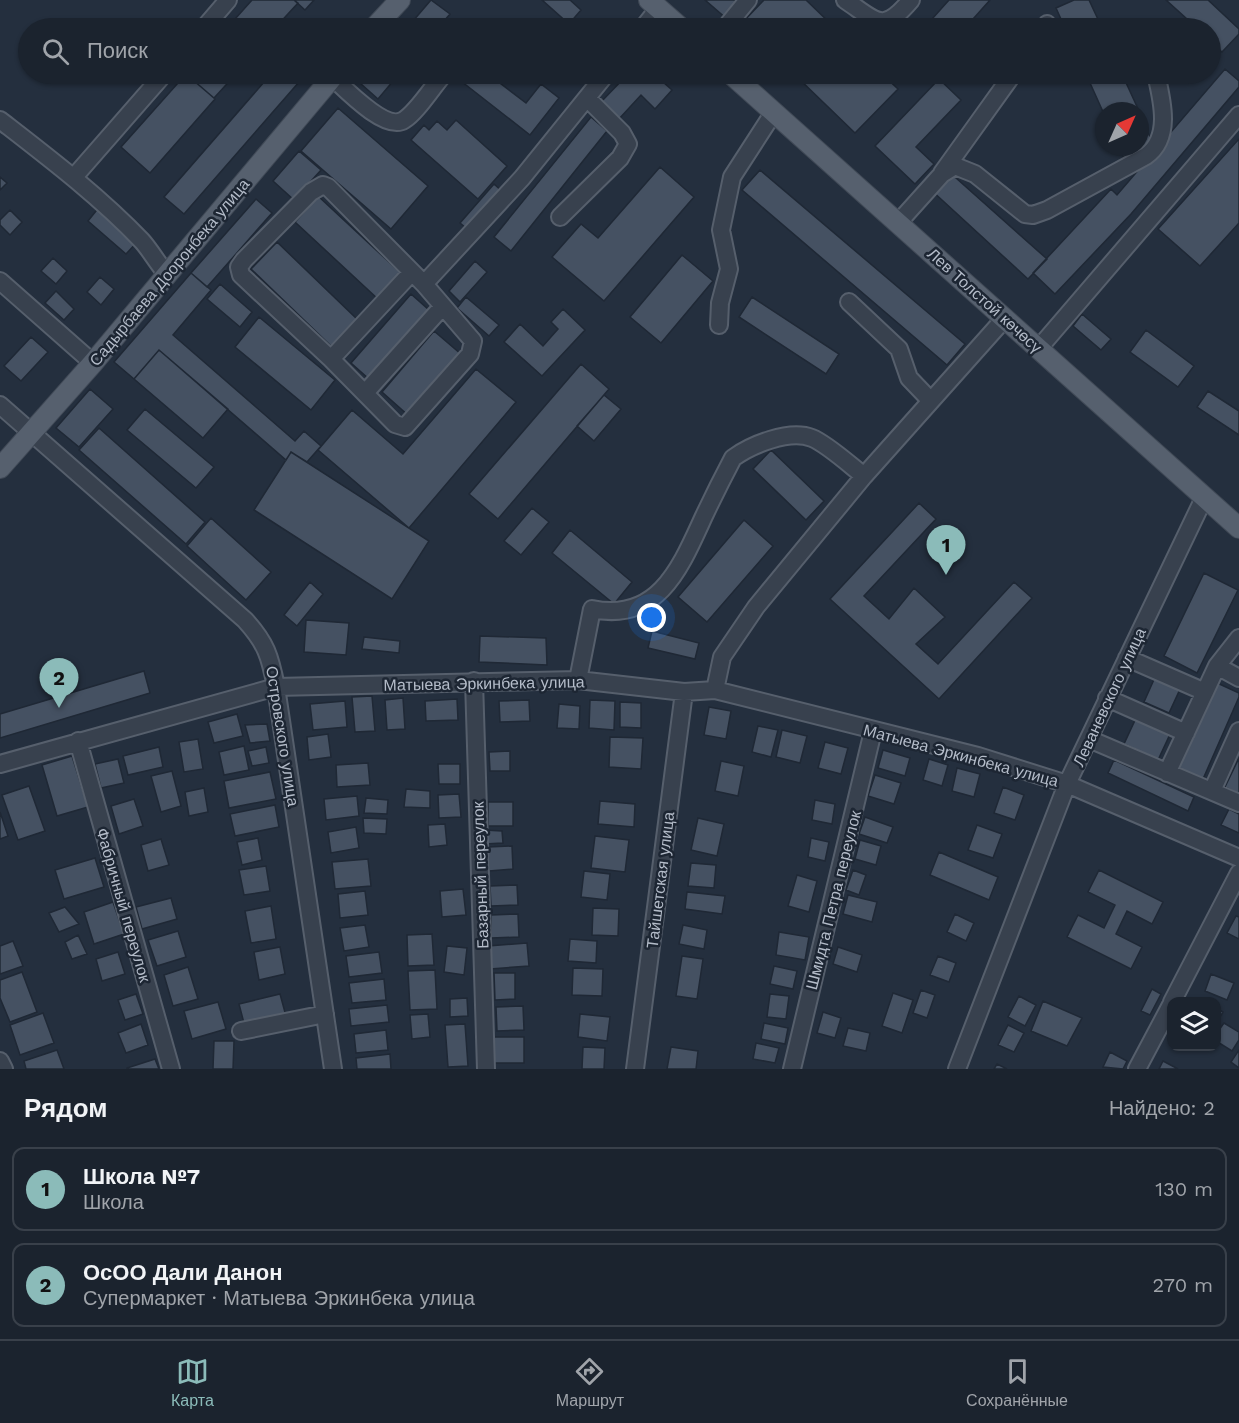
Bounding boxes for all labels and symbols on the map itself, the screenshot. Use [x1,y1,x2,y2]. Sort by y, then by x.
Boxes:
north arrow [1095,102,1149,156]
street label: Садырбаева Дооронбека улица [85,175,253,370]
street label: Лев Толстой көчөсү [924,244,1046,357]
pin: 1 [926,526,966,575]
your location [637,603,666,632]
street label: Леваневского улица [1069,625,1150,769]
pin: 2 [40,658,78,708]
street label: Островского улица [262,665,303,808]
street label: Матыева Эркинбека улица [383,672,585,695]
street label: Матыева Эркинбека улица [861,720,1061,791]
street label: Базарный переулок [468,800,493,949]
street label: Шмидта Петра переулок [802,808,865,992]
street label: Тайшетская улица [643,811,678,950]
street label: Фабричный переулок [92,826,155,985]

